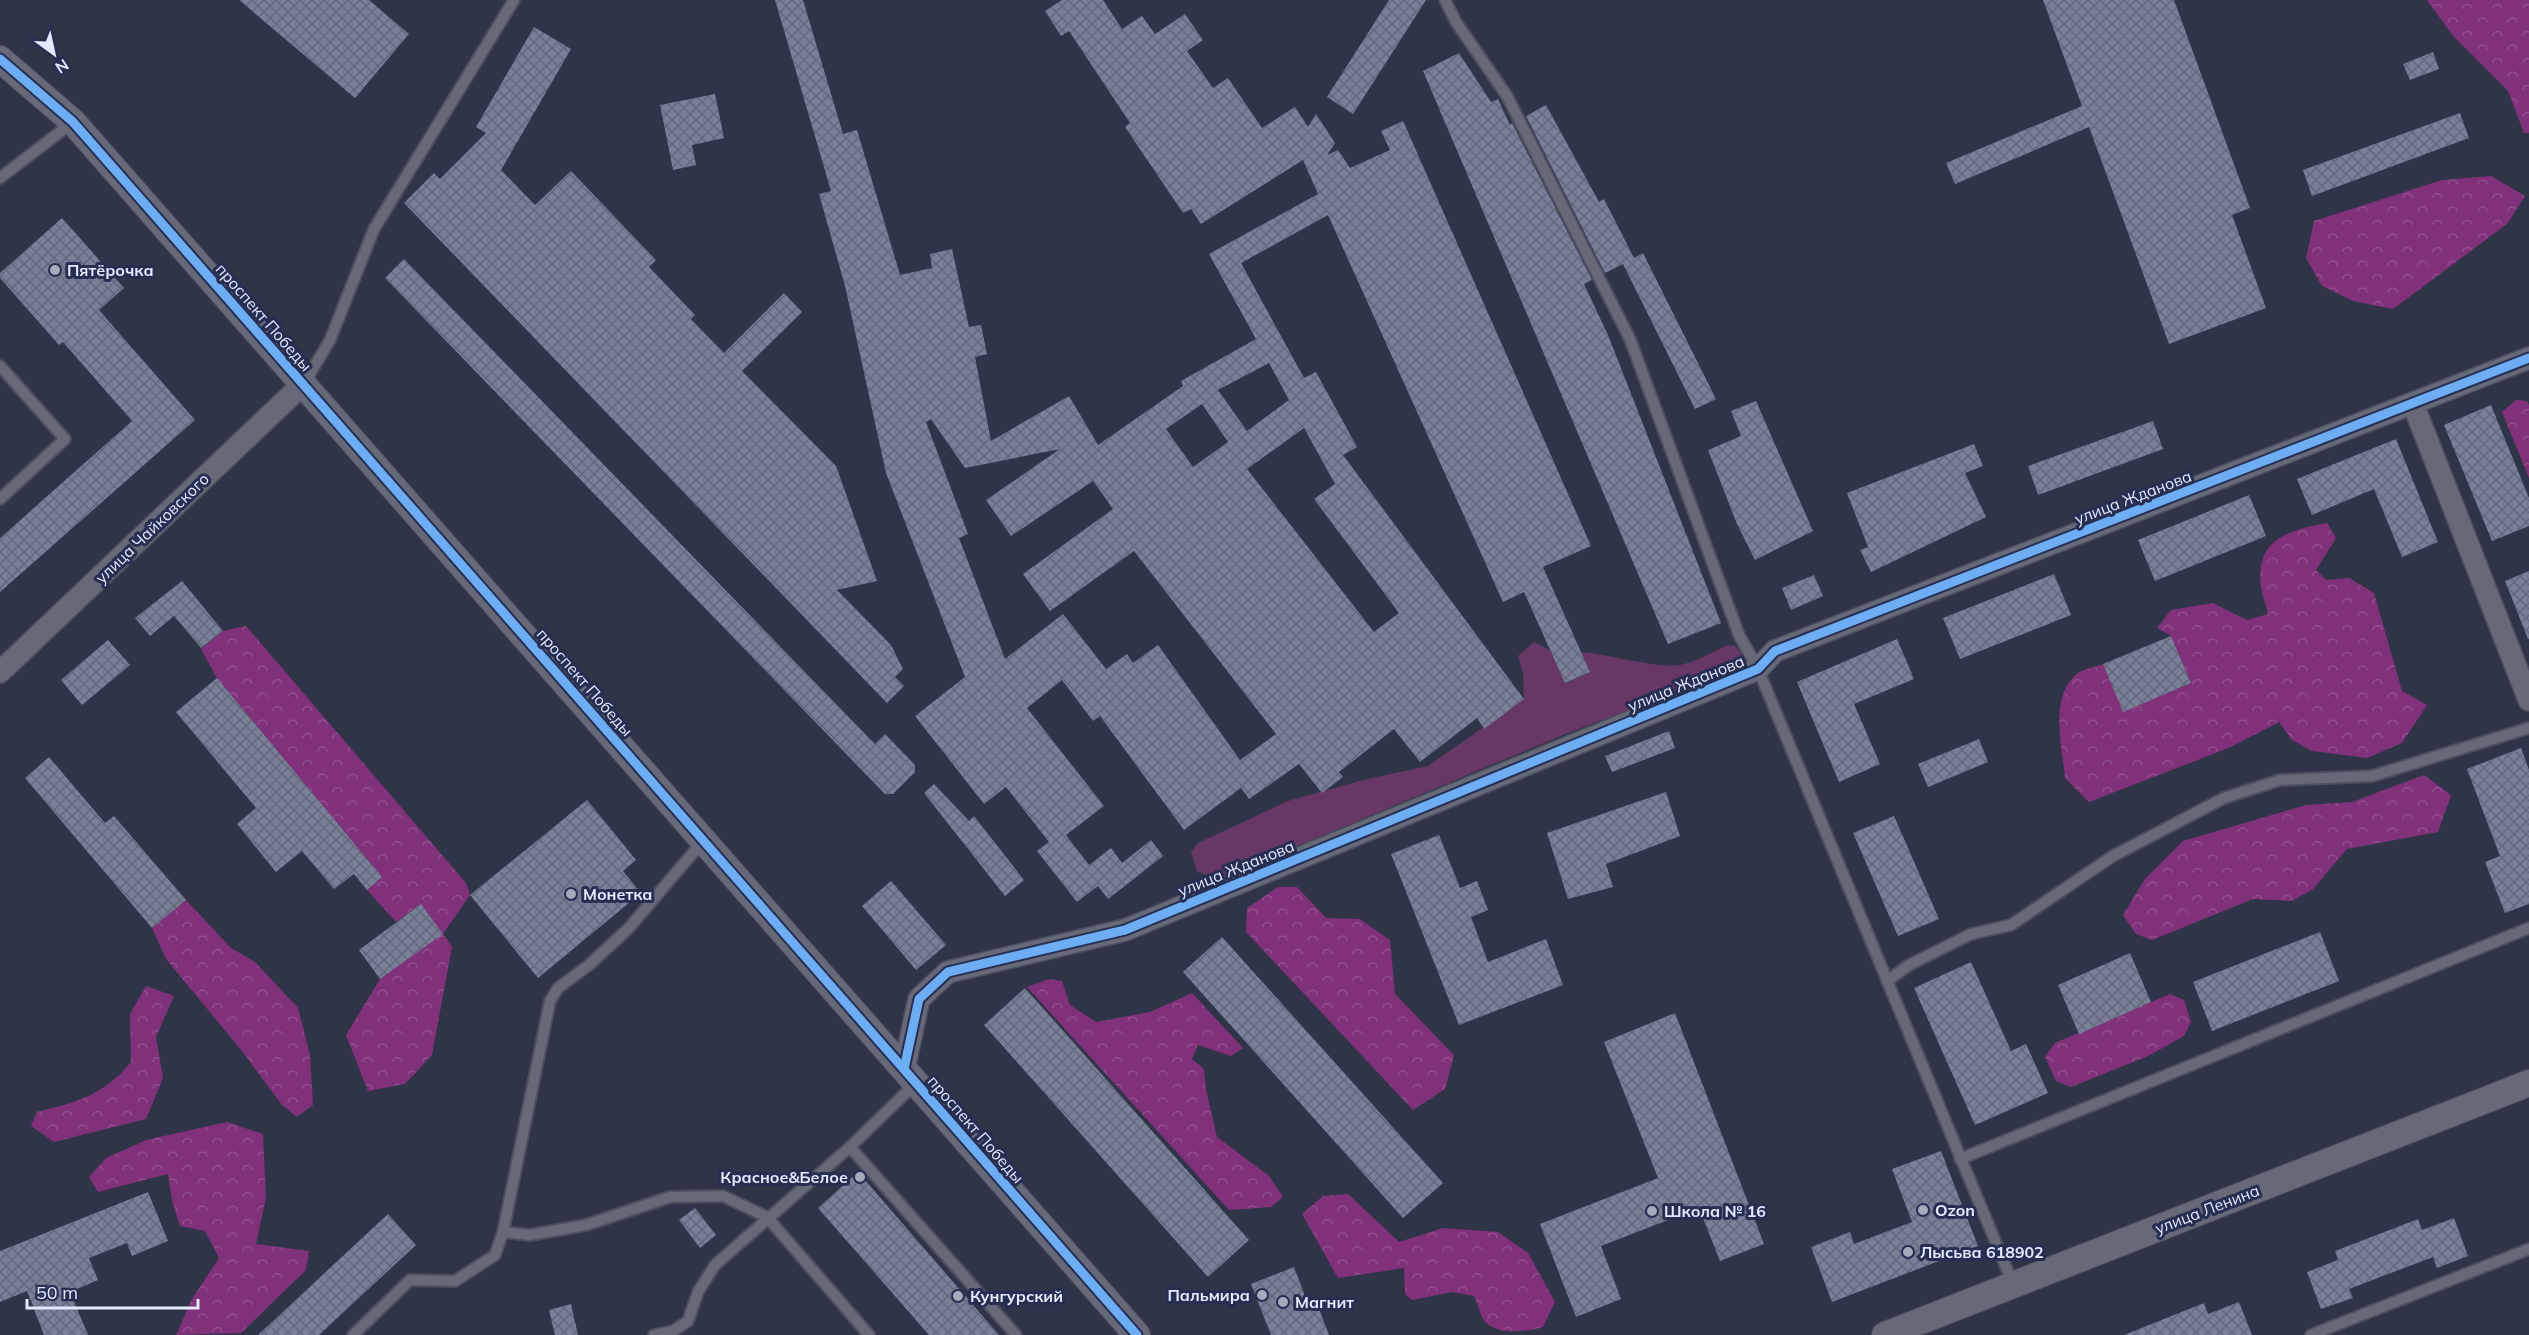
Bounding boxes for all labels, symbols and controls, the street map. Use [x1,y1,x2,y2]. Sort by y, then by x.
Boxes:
north arrow [24,24,84,84]
text: N [52,55,73,78]
street label: проспект Победы [212,259,316,375]
place label: Пятёрочка [67,260,154,280]
marker: Пятёрочка [48,263,62,277]
street label: улица Жданова [2072,465,2194,529]
street label: улица Чайковского [91,469,213,587]
street label: проспект Победы [533,624,637,740]
street label: улица Жданова [1625,651,1747,715]
street label: улица Жданова [1175,836,1297,900]
place label: Монетка [583,884,653,904]
marker: Монетка [564,887,578,901]
street label: проспект Победы [924,1071,1028,1187]
place label: Красное&Белое [720,1167,848,1187]
marker: Красное&Белое [853,1170,867,1184]
street label: улица Ленина [2152,1180,2262,1238]
place label: Ozon [1935,1200,1975,1220]
place label: Школа № 16 [1664,1201,1766,1221]
marker: Ozon [1916,1203,1930,1217]
marker: Школа № 16 [1645,1204,1659,1218]
place label: Лысьва 618902 [1920,1242,2044,1262]
marker: Лысьва 618902 [1901,1245,1915,1259]
scale bar [27,1272,198,1310]
text: 50 m [36,1281,78,1304]
place label: Пальмира [1167,1285,1250,1305]
place label: Кунгурский [970,1286,1063,1306]
marker: Пальмира [1255,1288,1269,1302]
marker: Кунгурский [951,1289,965,1303]
place label: Магнит [1295,1292,1354,1312]
marker: Магнит [1276,1295,1290,1309]

